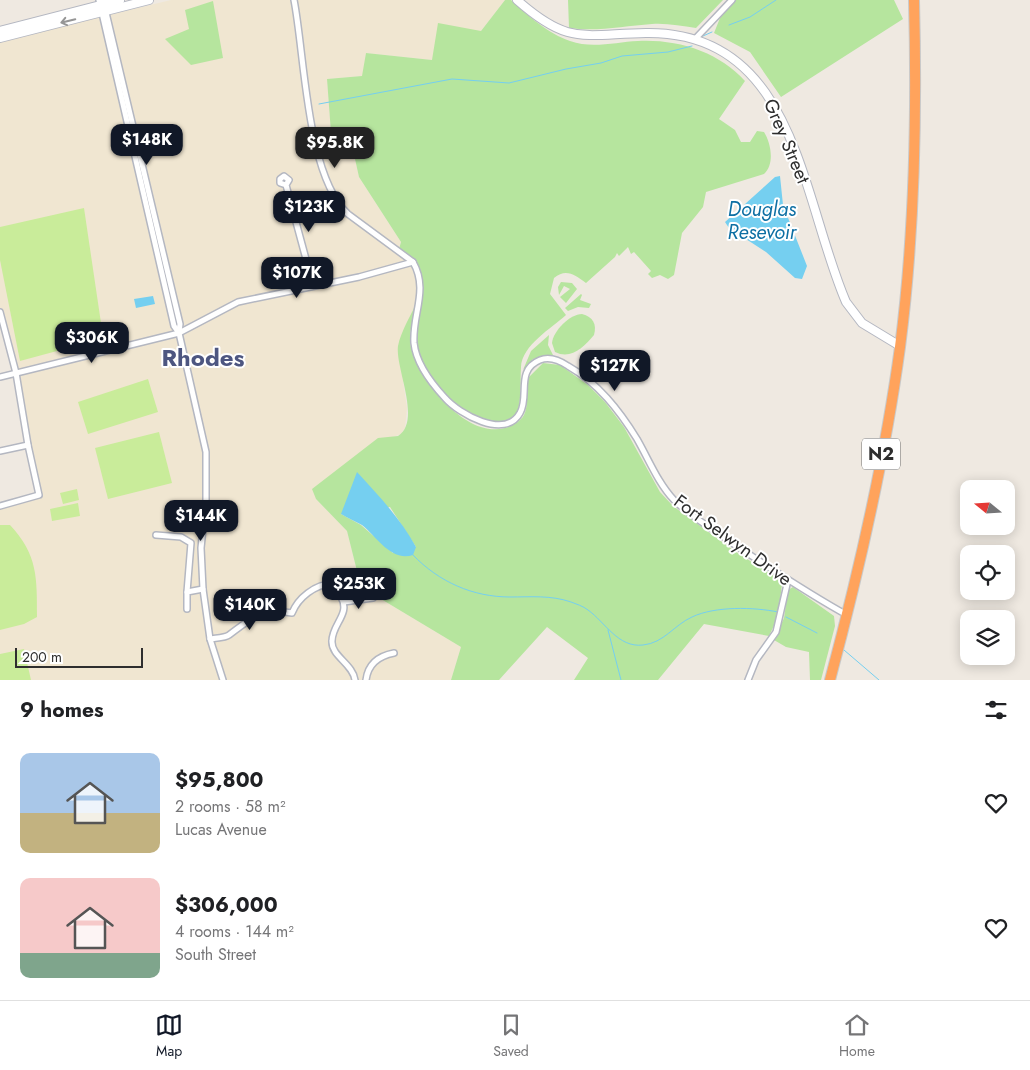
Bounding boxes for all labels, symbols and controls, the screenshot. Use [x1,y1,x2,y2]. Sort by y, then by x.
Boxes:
one-way arrow [61,17,77,26]
street label: Grey Street [757,94,817,188]
pin: $148K [112,124,182,166]
pin: $95.8K [294,126,376,169]
text: $148K [122,128,172,151]
text: $95.8K [306,131,364,154]
pin: $123K [274,190,344,233]
text: $123K [284,195,334,218]
water label: Douglas Resevoir [728,195,798,247]
pin: $107K [262,256,332,299]
text: $107K [272,261,322,284]
pin: $306K [57,322,127,364]
text: $306K [66,326,118,349]
district label: Rhodes [162,340,244,375]
pin: $127K [580,350,650,392]
text: $127K [590,354,640,377]
road number: N2 [862,438,900,469]
north arrow [960,480,1015,535]
map controls [960,480,1015,665]
street label: Fort Selwyn Drive [668,488,798,592]
pin: $144K [166,500,236,542]
text: $144K [175,504,227,527]
button: locate [960,545,1015,600]
pin: $253K [324,568,394,610]
text: $253K [333,572,385,595]
pin: $140K [215,588,285,631]
text: $140K [224,593,276,616]
button: layers [960,610,1015,665]
scale bar [15,645,142,668]
text: 200 m [22,647,62,667]
text: 9 homes [20,695,104,725]
icon: filters [982,696,1010,724]
text: $95,800 [175,765,263,795]
icon: home [60,773,120,833]
icon: heart [982,789,1010,817]
text: 2 rooms · 58 m² [175,795,286,818]
text: Lucas Avenue [175,818,267,841]
text: $306,000 [175,890,278,920]
icon: home [60,898,120,958]
icon: heart [982,914,1010,942]
text: 4 rooms · 144 m² [175,920,294,943]
text: South Street [175,943,256,966]
tab: Map [155,1011,183,1061]
tab: Saved [493,1011,529,1061]
tab: Home [839,1011,875,1061]

